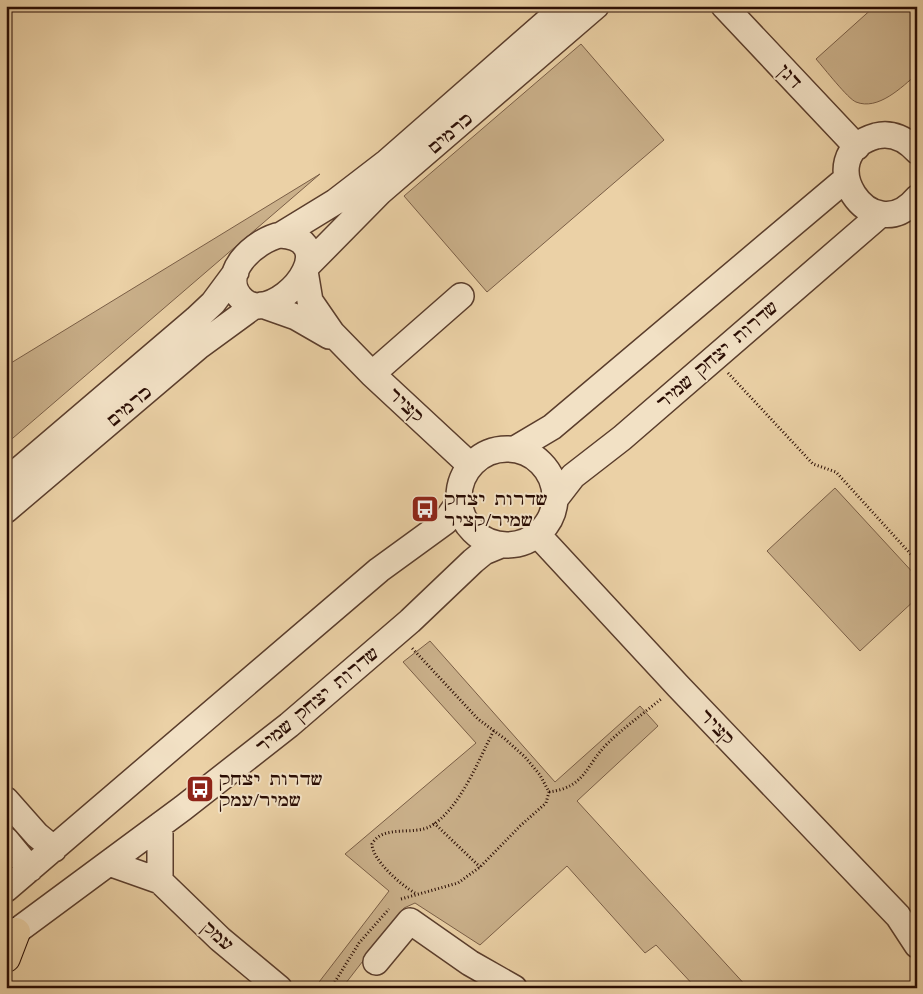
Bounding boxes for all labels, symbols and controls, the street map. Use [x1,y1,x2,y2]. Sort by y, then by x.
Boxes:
street label: דגן [772,58,808,94]
street label: כרמים [422,107,478,160]
street label: שדרות יצחק שמיר [651,296,784,415]
street label: כרמים [101,380,158,433]
street label: קציר [382,382,429,429]
place label: שדרות יצחק שמיר/קציר [444,487,547,533]
bus stop icon: שדרות יצחק שמיר/קציר [410,494,440,524]
street label: שדרות יצחק שמיר [250,641,384,759]
street label: קציר [693,704,740,751]
place label: שדרות יצחק שמיר/עמק [219,767,322,813]
bus stop icon: שדרות יצחק שמיר/עמק [185,774,215,804]
street label: עמק [197,916,239,957]

